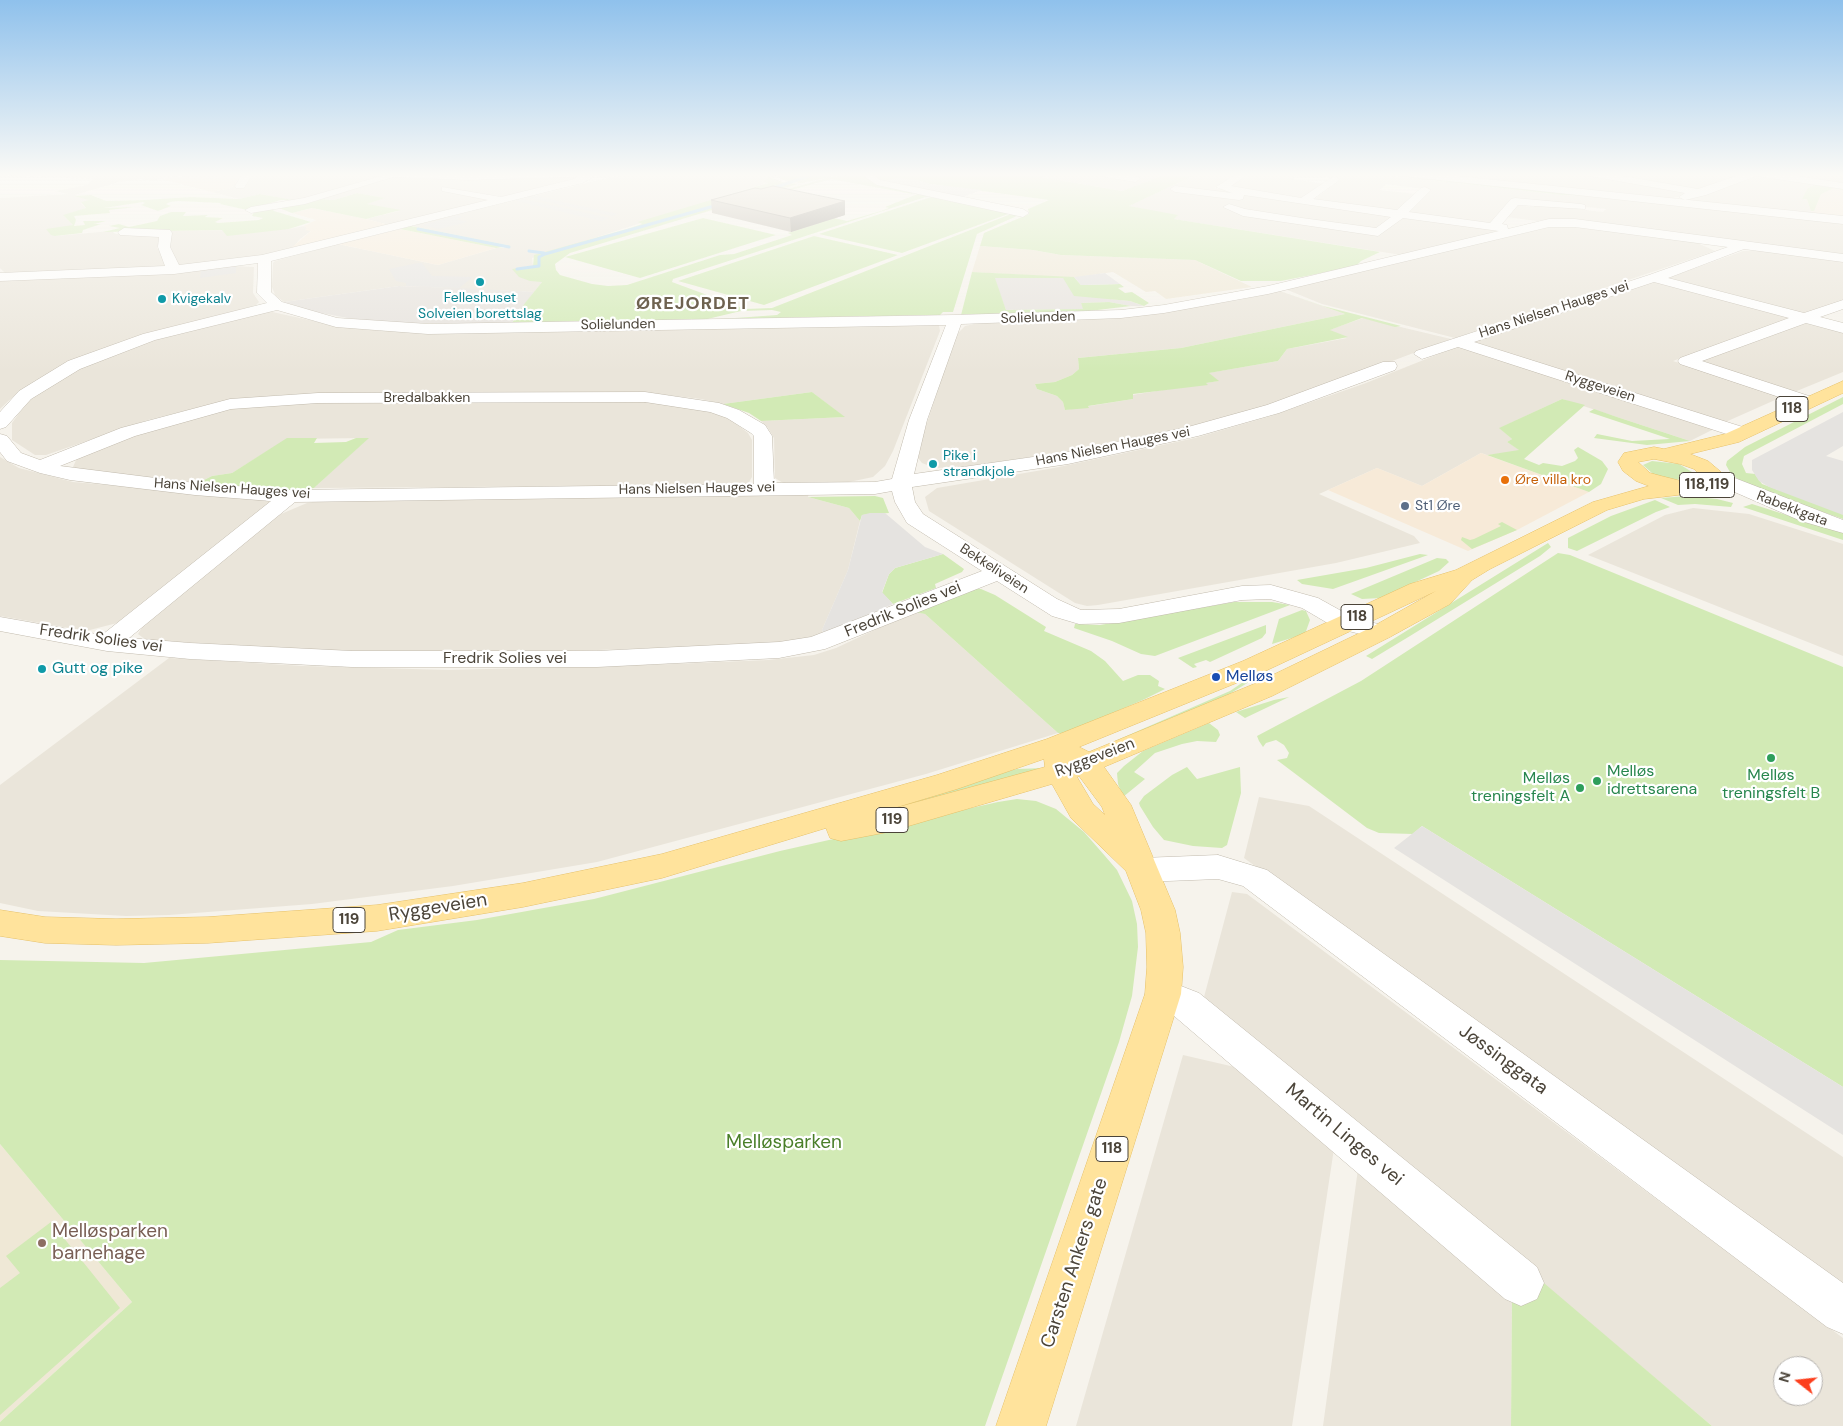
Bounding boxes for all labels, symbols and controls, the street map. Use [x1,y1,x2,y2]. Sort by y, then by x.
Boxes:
marker: Felleshuset Solveien borettslag [474,276,486,288]
street label: Hans Nielsen Hauges vei [1477,278,1631,342]
place label: Felleshuset Solveien borettslag [418,290,542,322]
place label: Kvigekalv [172,291,231,307]
marker: Kvigekalv [156,293,168,305]
district label: ØREJORDET [635,293,751,315]
street label: Solielunden [1000,308,1076,328]
street label: Solielunden [580,316,656,334]
street label: Ryggeveien [1563,368,1637,406]
street label: Bredalbakken [384,390,470,406]
road number: 118 [1776,396,1808,422]
street label: Hans Nielsen Hauges vei [1035,424,1191,470]
place label: Pike i strandkjole [943,448,1015,481]
marker: Pike i strandkjole [927,458,939,470]
place label: Øre villa kro [1515,472,1591,488]
road number: 118,119 [1680,472,1734,498]
marker: Øre villa kro [1499,474,1511,486]
street label: Hans Nielsen Hauges vei [153,475,311,503]
street label: Hans Nielsen Hauges vei [619,479,775,499]
street label: Rabekkgata [1754,488,1830,530]
place label: St1 Øre [1415,498,1460,514]
marker: St1 Øre [1399,500,1411,512]
street label: Bekkeliveien [956,541,1032,597]
street label: Fredrik Solies vei [842,578,964,642]
road number: 118 [1341,604,1373,630]
street label: Fredrik Solies vei [38,621,164,657]
street label: Fredrik Solies vei [443,649,567,669]
place label: Gutt og pike [52,659,143,679]
marker: Gutt og pike [36,663,48,675]
place label: Melløs [1226,667,1273,687]
marker: Melløs [1210,671,1222,683]
street label: Ryggeveien [1053,734,1137,782]
marker: Melløs treningsfelt B [1765,752,1777,764]
place label: Melløs idrettsarena [1607,762,1697,800]
place label: Melløs treningsfelt B [1722,766,1820,804]
place label: Melløs treningsfelt A [1471,769,1570,807]
marker: Melløs idrettsarena [1591,775,1603,787]
marker: Melløs treningsfelt A [1574,782,1586,794]
road number: 119 [876,808,908,832]
street label: Ryggeveien [387,889,489,927]
road number: 119 [333,908,365,932]
street label: Jøssinggata [1454,1020,1552,1100]
street label: Martin Linges vei [1280,1079,1408,1191]
park label: Melløsparken [726,1132,842,1154]
road number: 118 [1096,1136,1128,1162]
street label: Carsten Ankers gate [1037,1175,1113,1351]
place label: Melløsparken barnehage [52,1221,168,1265]
marker: Melløsparken barnehage [36,1237,48,1249]
north arrow [1773,1356,1823,1406]
text: N [1774,1370,1795,1385]

